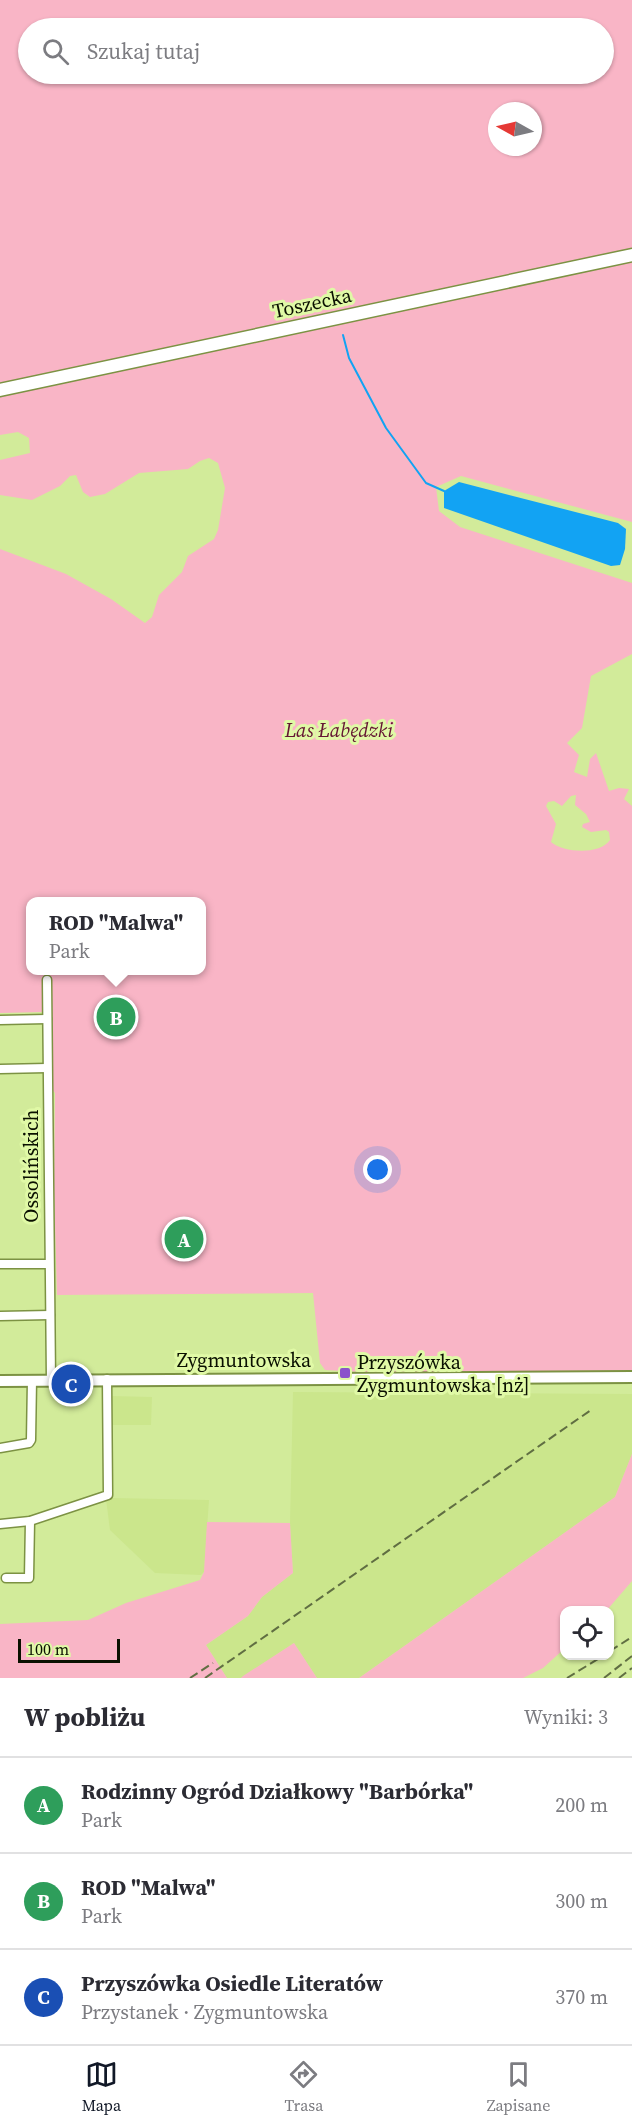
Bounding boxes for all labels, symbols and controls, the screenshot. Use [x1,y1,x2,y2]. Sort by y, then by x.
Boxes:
search box [18,18,614,84]
icon: search [39,35,72,68]
text: Szukaj tutaj [87,36,200,66]
north arrow [488,102,542,156]
street label: Toszecka [270,281,355,325]
park label: Las Łabędzki [284,716,393,744]
popup [26,897,206,975]
text: ROD "Malwa" [49,907,183,937]
text: Park [49,937,90,965]
pin: B [96,994,136,1040]
street label: Ossolińskich [17,1109,45,1223]
your location [363,1155,392,1184]
pin: A [164,1216,204,1262]
street label: Zygmuntowska [177,1346,312,1374]
place label: Przyszówka Zygmuntowska [nż] [357,1348,529,1399]
pin: C [52,1362,90,1406]
marker: Przyszówka Zygmuntowska [nż] [338,1366,352,1380]
map controls [560,1606,614,1660]
button: locate [560,1606,614,1660]
scale bar [18,1636,120,1664]
text: 100 m [27,1638,69,1660]
text: W pobliżu [24,1699,145,1735]
text: Wyniki: 3 [524,1703,608,1731]
text: Rodzinny Ogród Działkowy "Barbórka" [81,1776,473,1806]
text: A [37,1791,50,1819]
text: 200 m [555,1791,608,1819]
text: Park [81,1806,122,1834]
text: ROD "Malwa" [81,1872,216,1902]
text: B [37,1887,50,1915]
text: 300 m [555,1887,608,1915]
text: Park [81,1902,122,1930]
text: Przyszówka Osiedle Literatów [81,1968,383,1998]
text: C [37,1983,50,2011]
text: 370 m [555,1983,608,2011]
text: Przystanek · Zygmuntowska [81,1998,328,2026]
tab: Mapa [82,2058,121,2116]
tab: Trasa [284,2058,323,2116]
tab: Zapisane [487,2058,550,2116]

